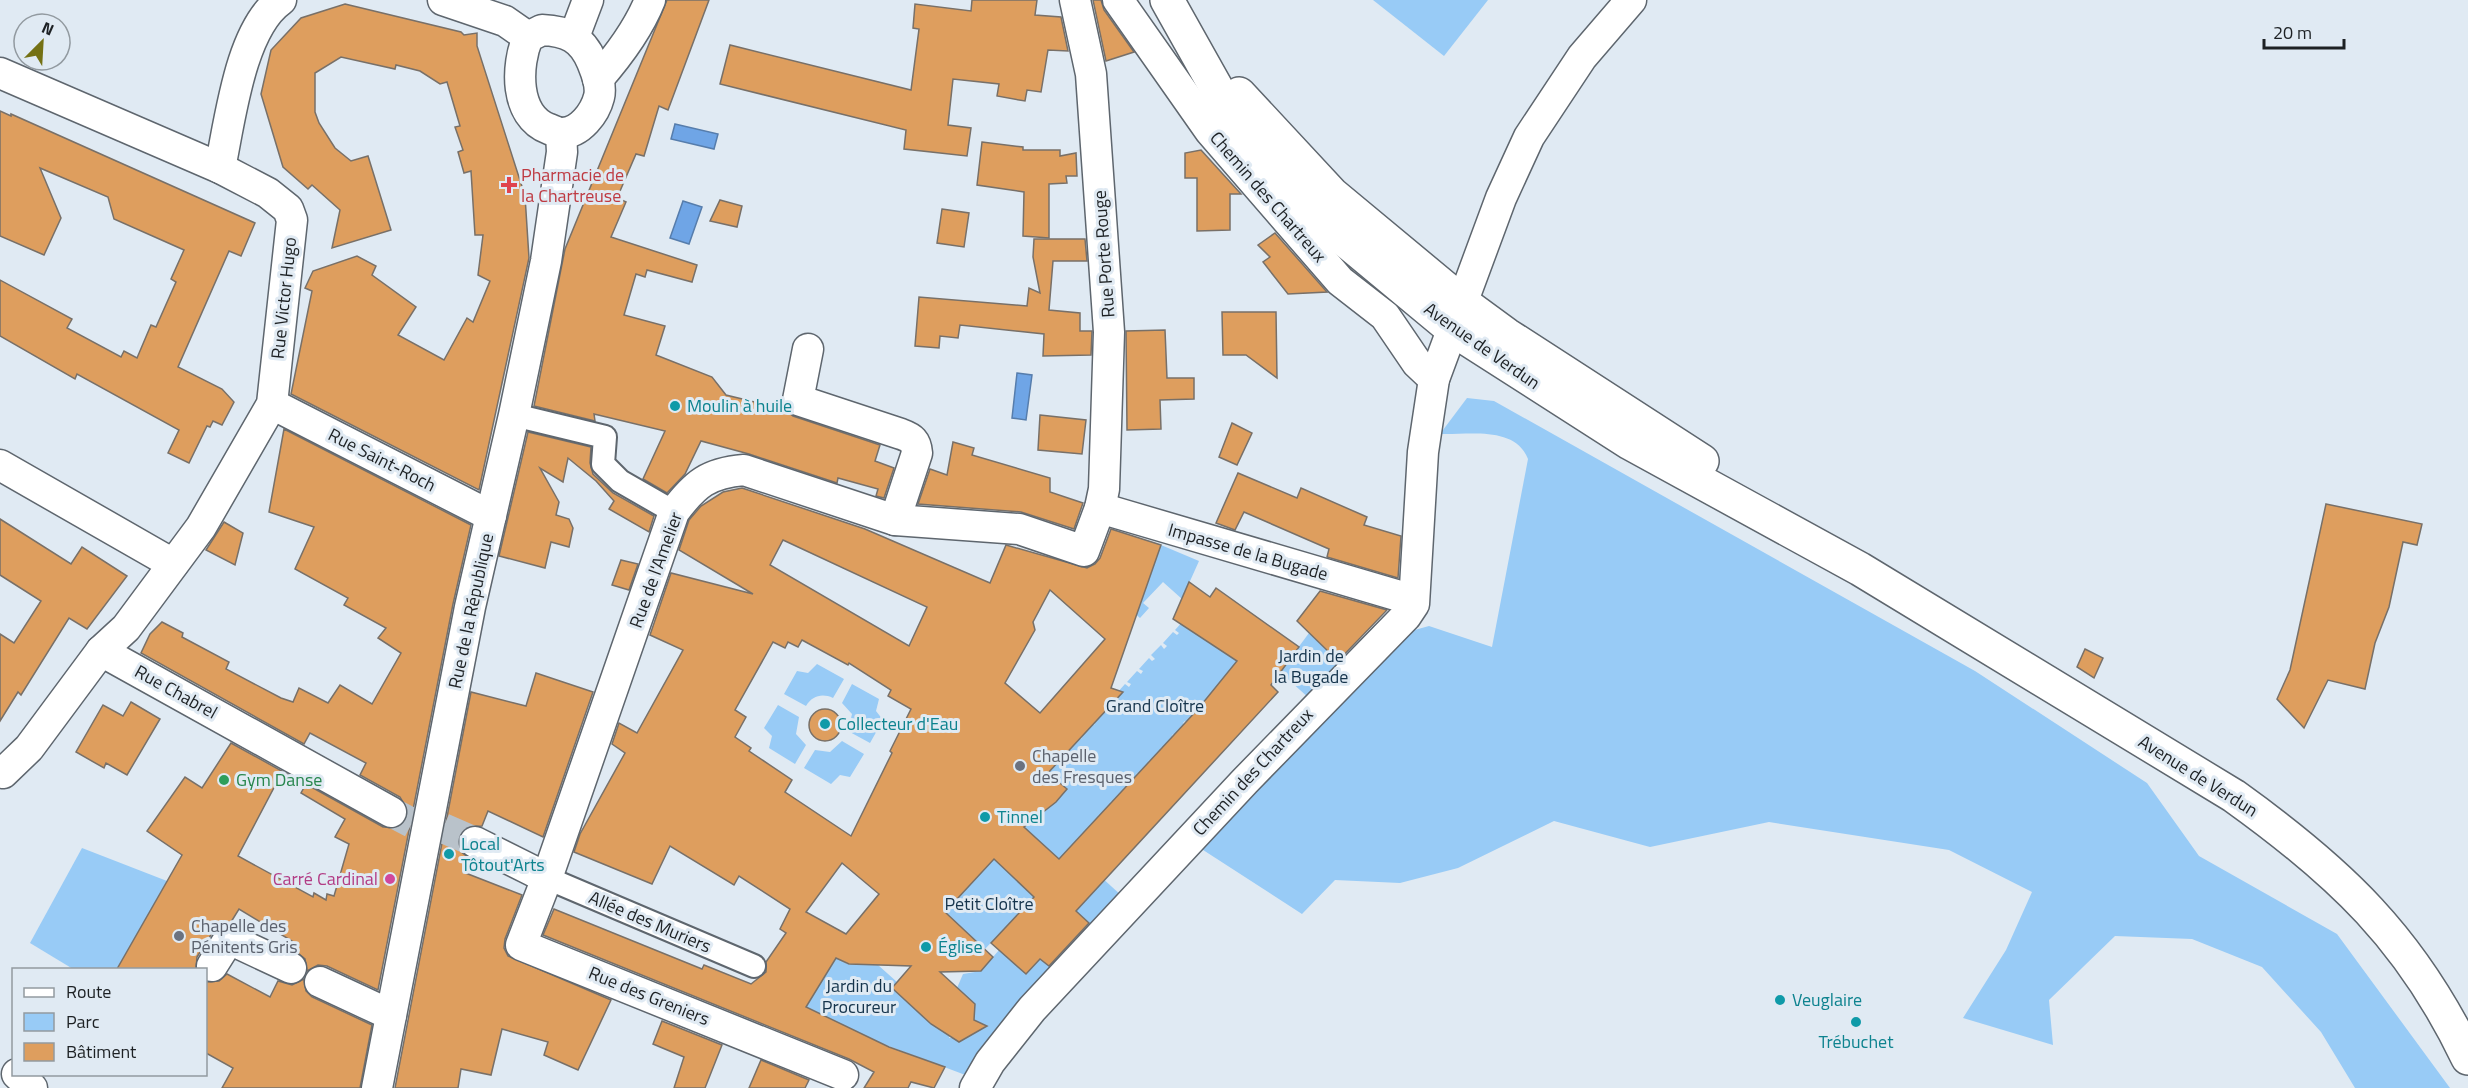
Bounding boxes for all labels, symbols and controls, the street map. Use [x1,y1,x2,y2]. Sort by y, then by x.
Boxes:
north arrow [12,12,72,72]
scale bar [2264,12,2344,50]
text: N [38,15,58,42]
text: 20 m [2273,19,2312,46]
street label: Chemin des Chartreux [1204,125,1333,268]
place label: Pharmacie de la Chartreuse [521,161,624,209]
marker: Pharmacie de la Chartreuse [502,178,516,192]
street label: Rue Porte Rouge [1086,189,1121,319]
street label: Rue Victor Hugo [264,236,303,360]
street label: Avenue de Verdun [1419,295,1546,396]
place label: Moulin à huile [687,392,792,419]
marker: Moulin à huile [668,399,682,413]
street label: Rue Saint-Roch [324,421,441,498]
street label: Rue de l'Amelier [622,508,689,632]
street label: Impasse de la Bugade [1165,516,1331,587]
street label: Rue de la République [441,531,500,691]
park label: Jardin de la Bugade [1274,642,1348,690]
street label: Rue Chabrel [130,658,223,725]
park label: Grand Cloître [1106,692,1204,719]
street label: Chemin des Chartreux [1186,702,1319,842]
place label: Collecteur d'Eau [837,710,958,737]
marker: Collecteur d'Eau [818,717,832,731]
street label: Avenue de Verdun [2133,728,2263,823]
place label: Chapelle des Fresques [1032,742,1132,790]
marker: Chapelle des Fresques [1013,759,1027,773]
place label: Gym Danse [236,766,322,793]
marker: Gym Danse [217,773,231,787]
place label: Tinnel [997,803,1043,830]
marker: Tinnel [978,810,992,824]
place label: Local Tôtout'Arts [461,830,545,878]
marker: Local Tôtout'Arts [442,847,456,861]
place label: Carré Cardinal [273,865,378,892]
marker: Carré Cardinal [383,872,397,886]
street label: Allée des Muriers [585,884,716,959]
park label: Petit Cloître [944,890,1034,917]
place label: Chapelle des Pénitents Gris [191,912,298,960]
marker: Chapelle des Pénitents Gris [172,929,186,943]
place label: Église [938,933,983,960]
marker: Église [919,940,933,954]
street label: Rue des Greniers [585,959,714,1032]
legend [12,968,207,1076]
park label: Jardin du Procureur [822,972,896,1020]
text: Route [66,978,111,1005]
place label: Veuglaire [1792,986,1862,1013]
marker: Veuglaire [1773,993,1787,1007]
text: Parc [66,1008,100,1035]
marker: Trébuchet [1849,1015,1863,1029]
place label: Trébuchet [1819,1028,1894,1055]
text: Bâtiment [66,1038,137,1065]

